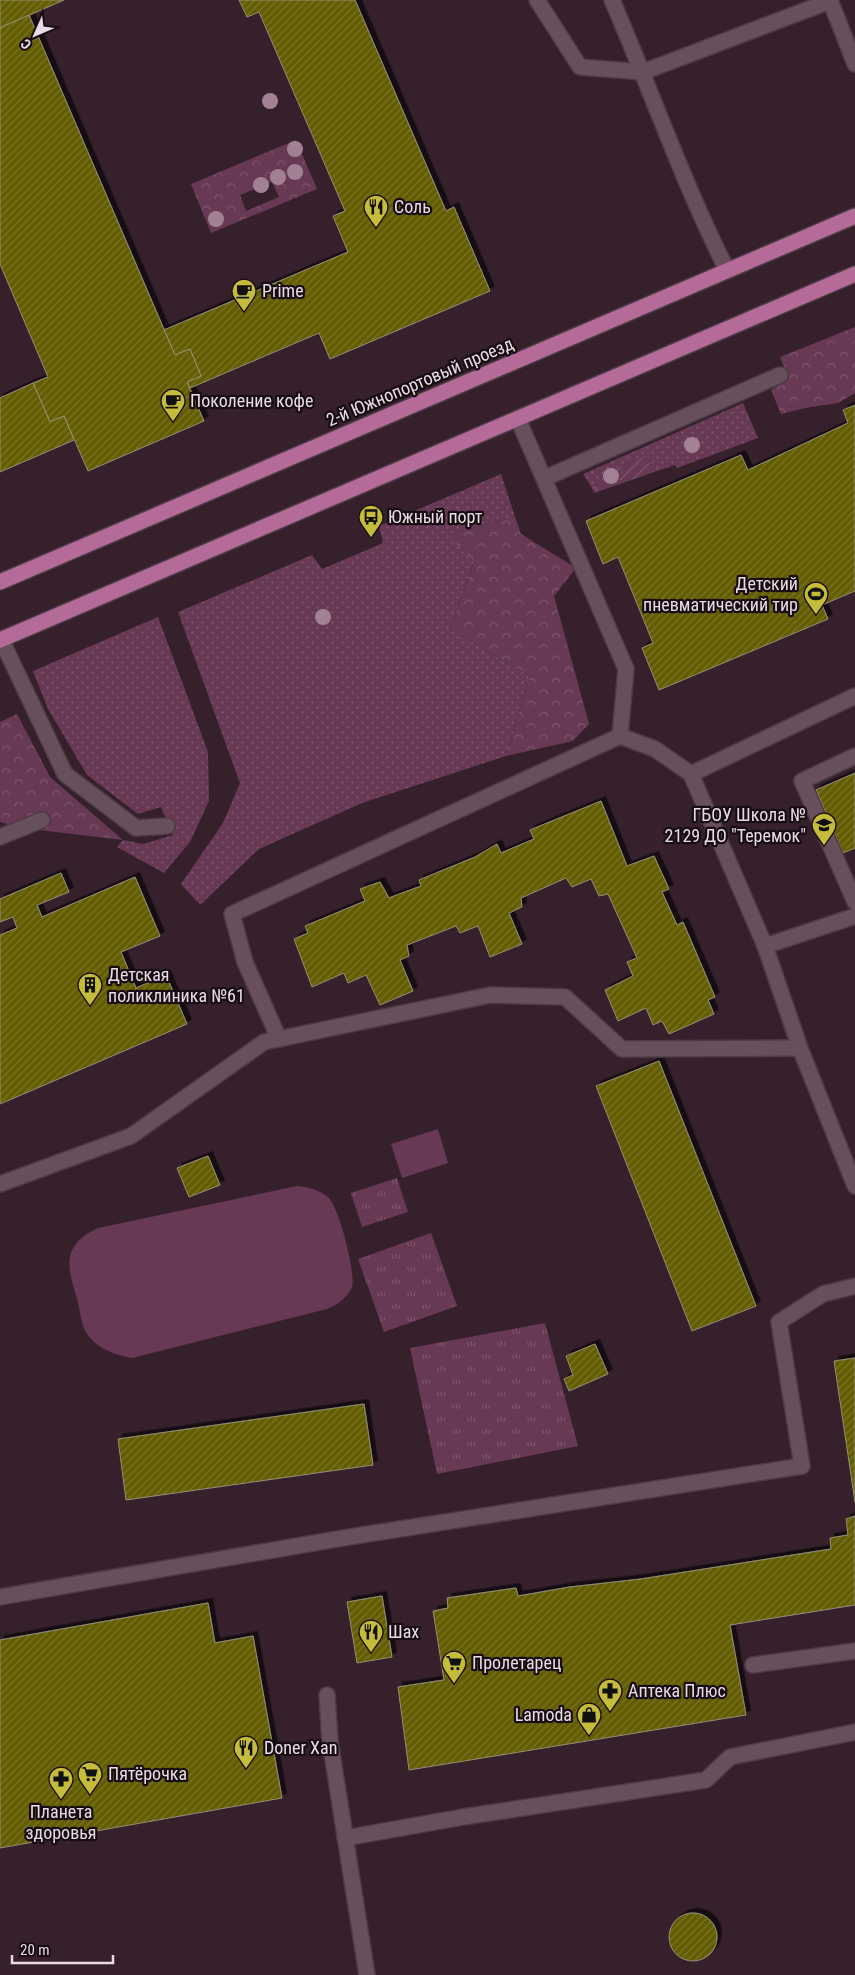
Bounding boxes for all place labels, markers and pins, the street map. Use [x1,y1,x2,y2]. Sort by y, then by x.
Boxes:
restaurant icon: Соль [363,194,389,228]
place label: Соль [394,196,431,217]
cafe icon: Prime [231,278,257,312]
place label: Prime [262,280,304,301]
cafe icon: Поколение кофе [160,388,186,422]
place label: Поколение кофе [190,390,313,411]
bus stop icon: Южный порт [358,504,384,538]
place label: Южный порт [388,506,483,527]
place label: Детский пневматический тир [643,573,798,615]
sports icon: Детский пневматический тир [803,581,829,615]
place label: ГБОУ Школа № 2129 ДО "Теремок" [665,804,806,846]
school or university icon: ГБОУ Школа № 2129 ДО "Теремок" [811,812,837,846]
place label: Детская поликлиника №61 [108,964,245,1006]
building icon: Детская поликлиника №61 [77,972,103,1006]
restaurant icon: Шах [358,1619,384,1653]
place label: Шах [388,1621,419,1642]
supermarket icon: Пролетарец [441,1650,467,1684]
place label: Пролетарец [472,1652,561,1673]
pharmacy icon: Аптека Плюс [597,1678,623,1712]
place label: Аптека Плюс [628,1680,726,1701]
shop icon: Lamoda [576,1702,602,1736]
place label: Lamoda [515,1704,572,1725]
restaurant icon: Doner Xan [233,1735,259,1769]
place label: Doner Xan [264,1737,337,1758]
supermarket icon: Пятёрочка [77,1761,103,1795]
place label: Пятёрочка [108,1763,187,1784]
pharmacy icon: Планета здоровья [48,1766,74,1800]
place label: Планета здоровья [26,1801,97,1843]

